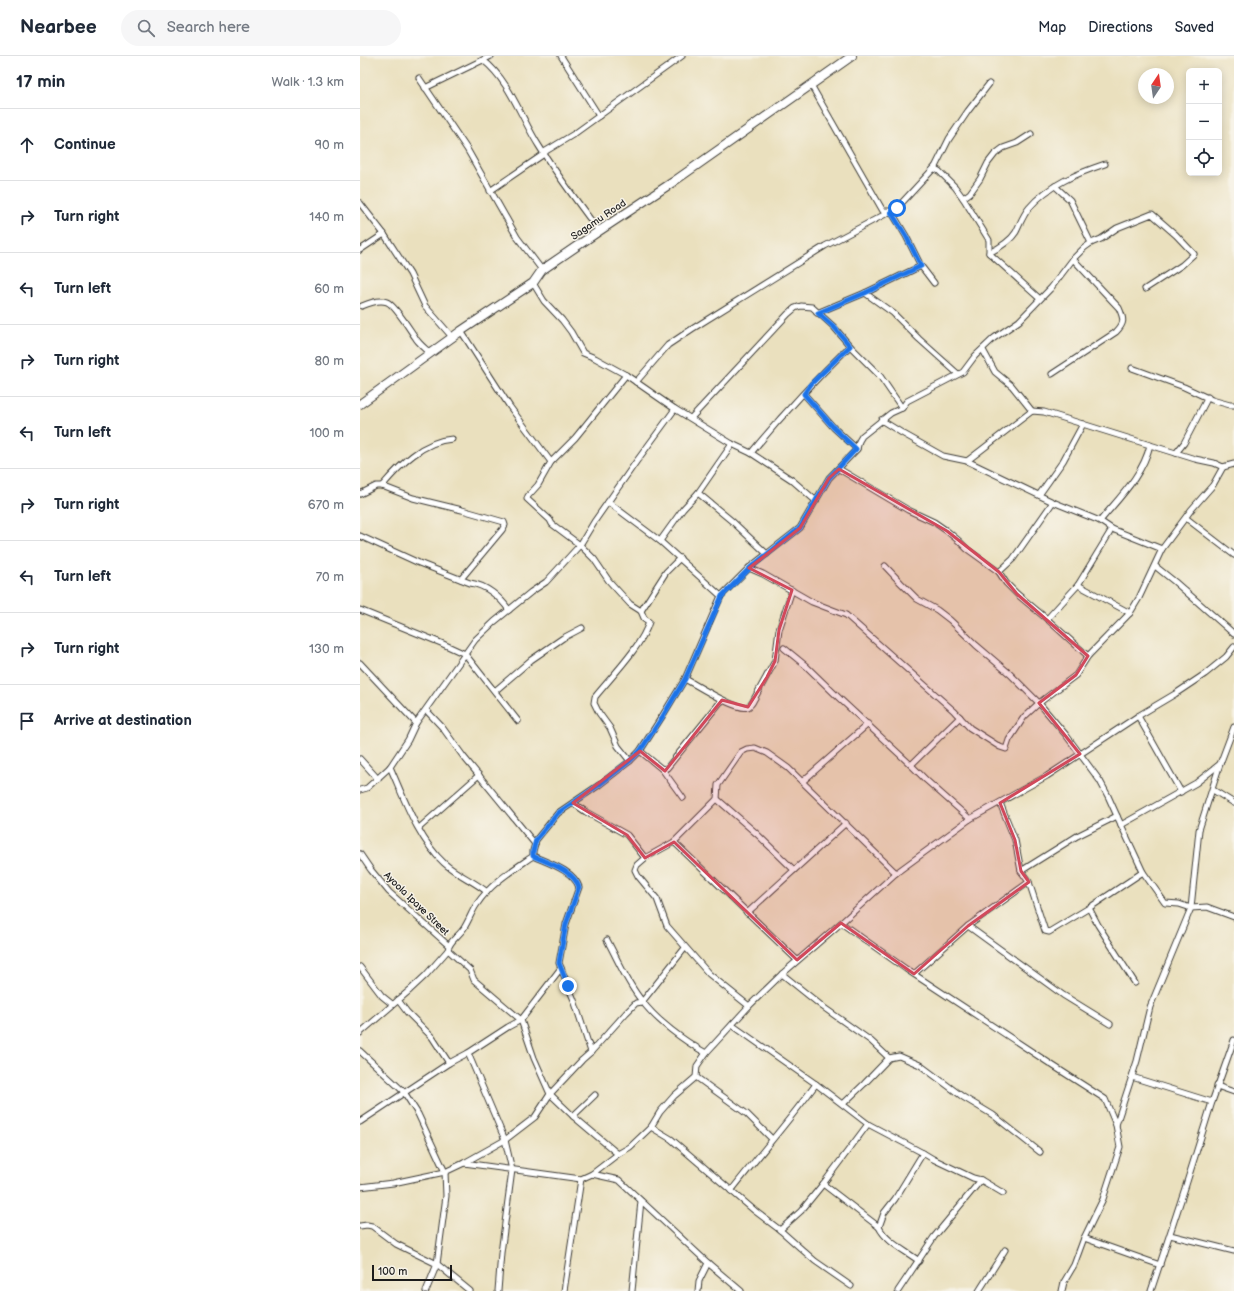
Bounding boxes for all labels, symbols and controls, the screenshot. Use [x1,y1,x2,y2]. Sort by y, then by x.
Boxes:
search box [121,10,401,46]
text: Nearbee [20,16,97,39]
icon: search [135,17,157,39]
text: Search here [167,18,250,37]
text: Map [1038,19,1066,36]
text: Directions [1088,19,1153,36]
text: Saved [1175,19,1214,36]
north arrow [1138,68,1174,104]
map controls [1186,68,1222,176]
button: + [1186,68,1222,104]
text: 17 min [16,72,65,92]
text: Walk · 1.3 km [272,74,344,90]
button: − [1186,104,1222,140]
icon: ahead [16,134,38,156]
text: Continue [54,135,116,154]
text: 90 m [315,137,344,153]
button: locate [1186,140,1222,176]
street label: Sagamu Road [569,197,629,243]
route start [888,199,906,217]
icon: right [16,206,38,228]
text: Turn right [54,207,119,226]
text: 140 m [309,209,344,225]
icon: left [16,278,38,300]
text: Turn left [54,279,111,298]
text: 60 m [314,281,344,297]
icon: right [16,350,38,372]
text: Turn right [54,351,119,370]
text: 80 m [315,353,344,369]
icon: left [16,422,38,444]
text: Turn left [54,423,111,442]
text: 100 m [309,425,344,441]
icon: right [16,494,38,516]
text: Turn right [54,495,119,514]
text: 670 m [308,497,344,513]
icon: left [16,566,38,588]
text: Turn left [54,567,111,586]
text: 70 m [316,569,344,585]
icon: right [16,638,38,660]
text: Turn right [54,639,119,658]
text: 130 m [309,641,344,657]
icon: arrive [16,710,38,732]
text: Arrive at destination [54,711,192,730]
street label: Ayoola Ipaye Street [381,869,452,938]
route end [559,977,577,995]
scale bar [372,1263,452,1282]
text: 100 m [378,1265,407,1278]

